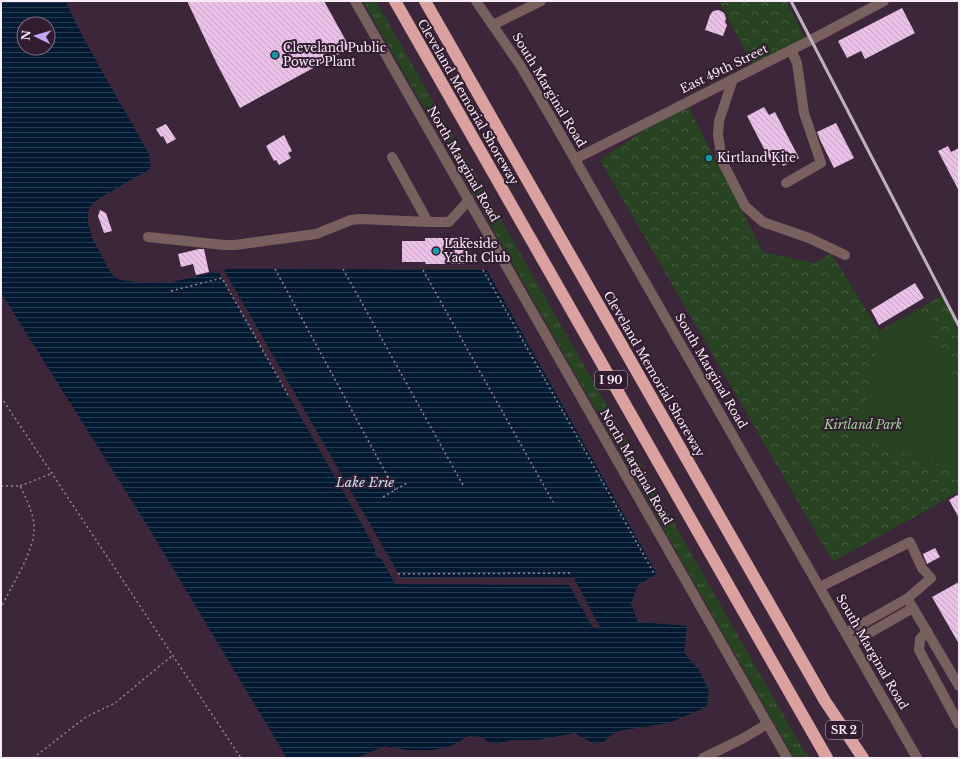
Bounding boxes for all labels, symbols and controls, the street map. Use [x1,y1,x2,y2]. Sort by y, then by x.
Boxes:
north arrow [16,16,56,56]
street label: Cleveland Memorial Shoreway [415,16,522,188]
text: N [19,29,34,41]
street label: South Marginal Road [509,30,590,150]
place label: Cleveland Public Power Plant [283,40,387,69]
street label: East 49th Street [677,41,771,96]
marker: Cleveland Public Power Plant [270,50,280,60]
street label: North Marginal Road [424,103,503,224]
place label: Kirtland Kite [717,150,796,165]
marker: Kirtland Kite [704,153,714,163]
place label: Lakeside Yacht Club [443,236,511,265]
marker: Lakeside Yacht Club [431,246,441,256]
street label: Cleveland Memorial Shoreway [601,288,708,460]
street label: South Marginal Road [672,310,751,431]
road number: I 90 [595,371,627,389]
street label: North Marginal Road [597,406,676,527]
park label: Kirtland Park [823,417,902,432]
water label: Lake Erie [335,474,394,491]
street label: South Marginal Road [833,591,912,712]
road number: SR 2 [826,721,862,739]

